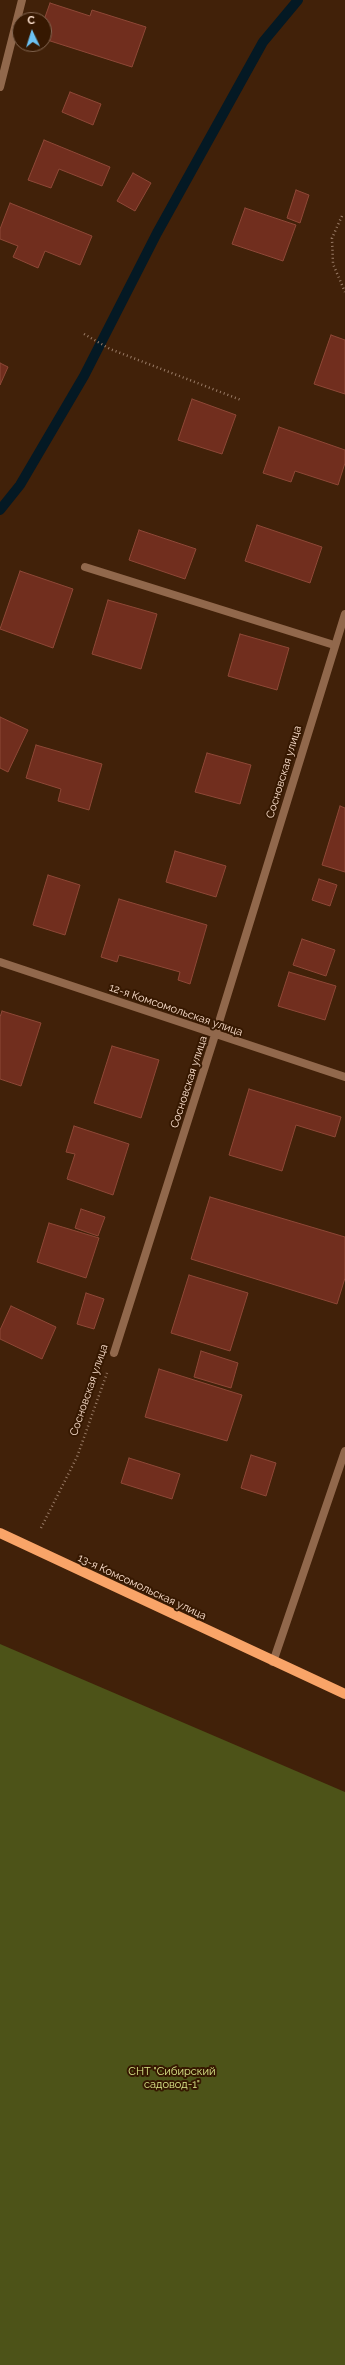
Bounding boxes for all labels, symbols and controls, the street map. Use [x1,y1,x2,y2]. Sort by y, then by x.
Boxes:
north arrow [12,12,52,52]
text: С [27,14,35,27]
street label: Сосновская улица [264,724,304,820]
street label: 12-я Комсомольская улица [108,981,244,1039]
street label: Сосновская улица [168,1034,210,1130]
street label: Сосновская улица [67,1342,111,1438]
street label: 13-я Комсомольская улица [76,1551,208,1623]
park label: СНТ "Сибирский садовод-1" [128,2065,216,2091]

